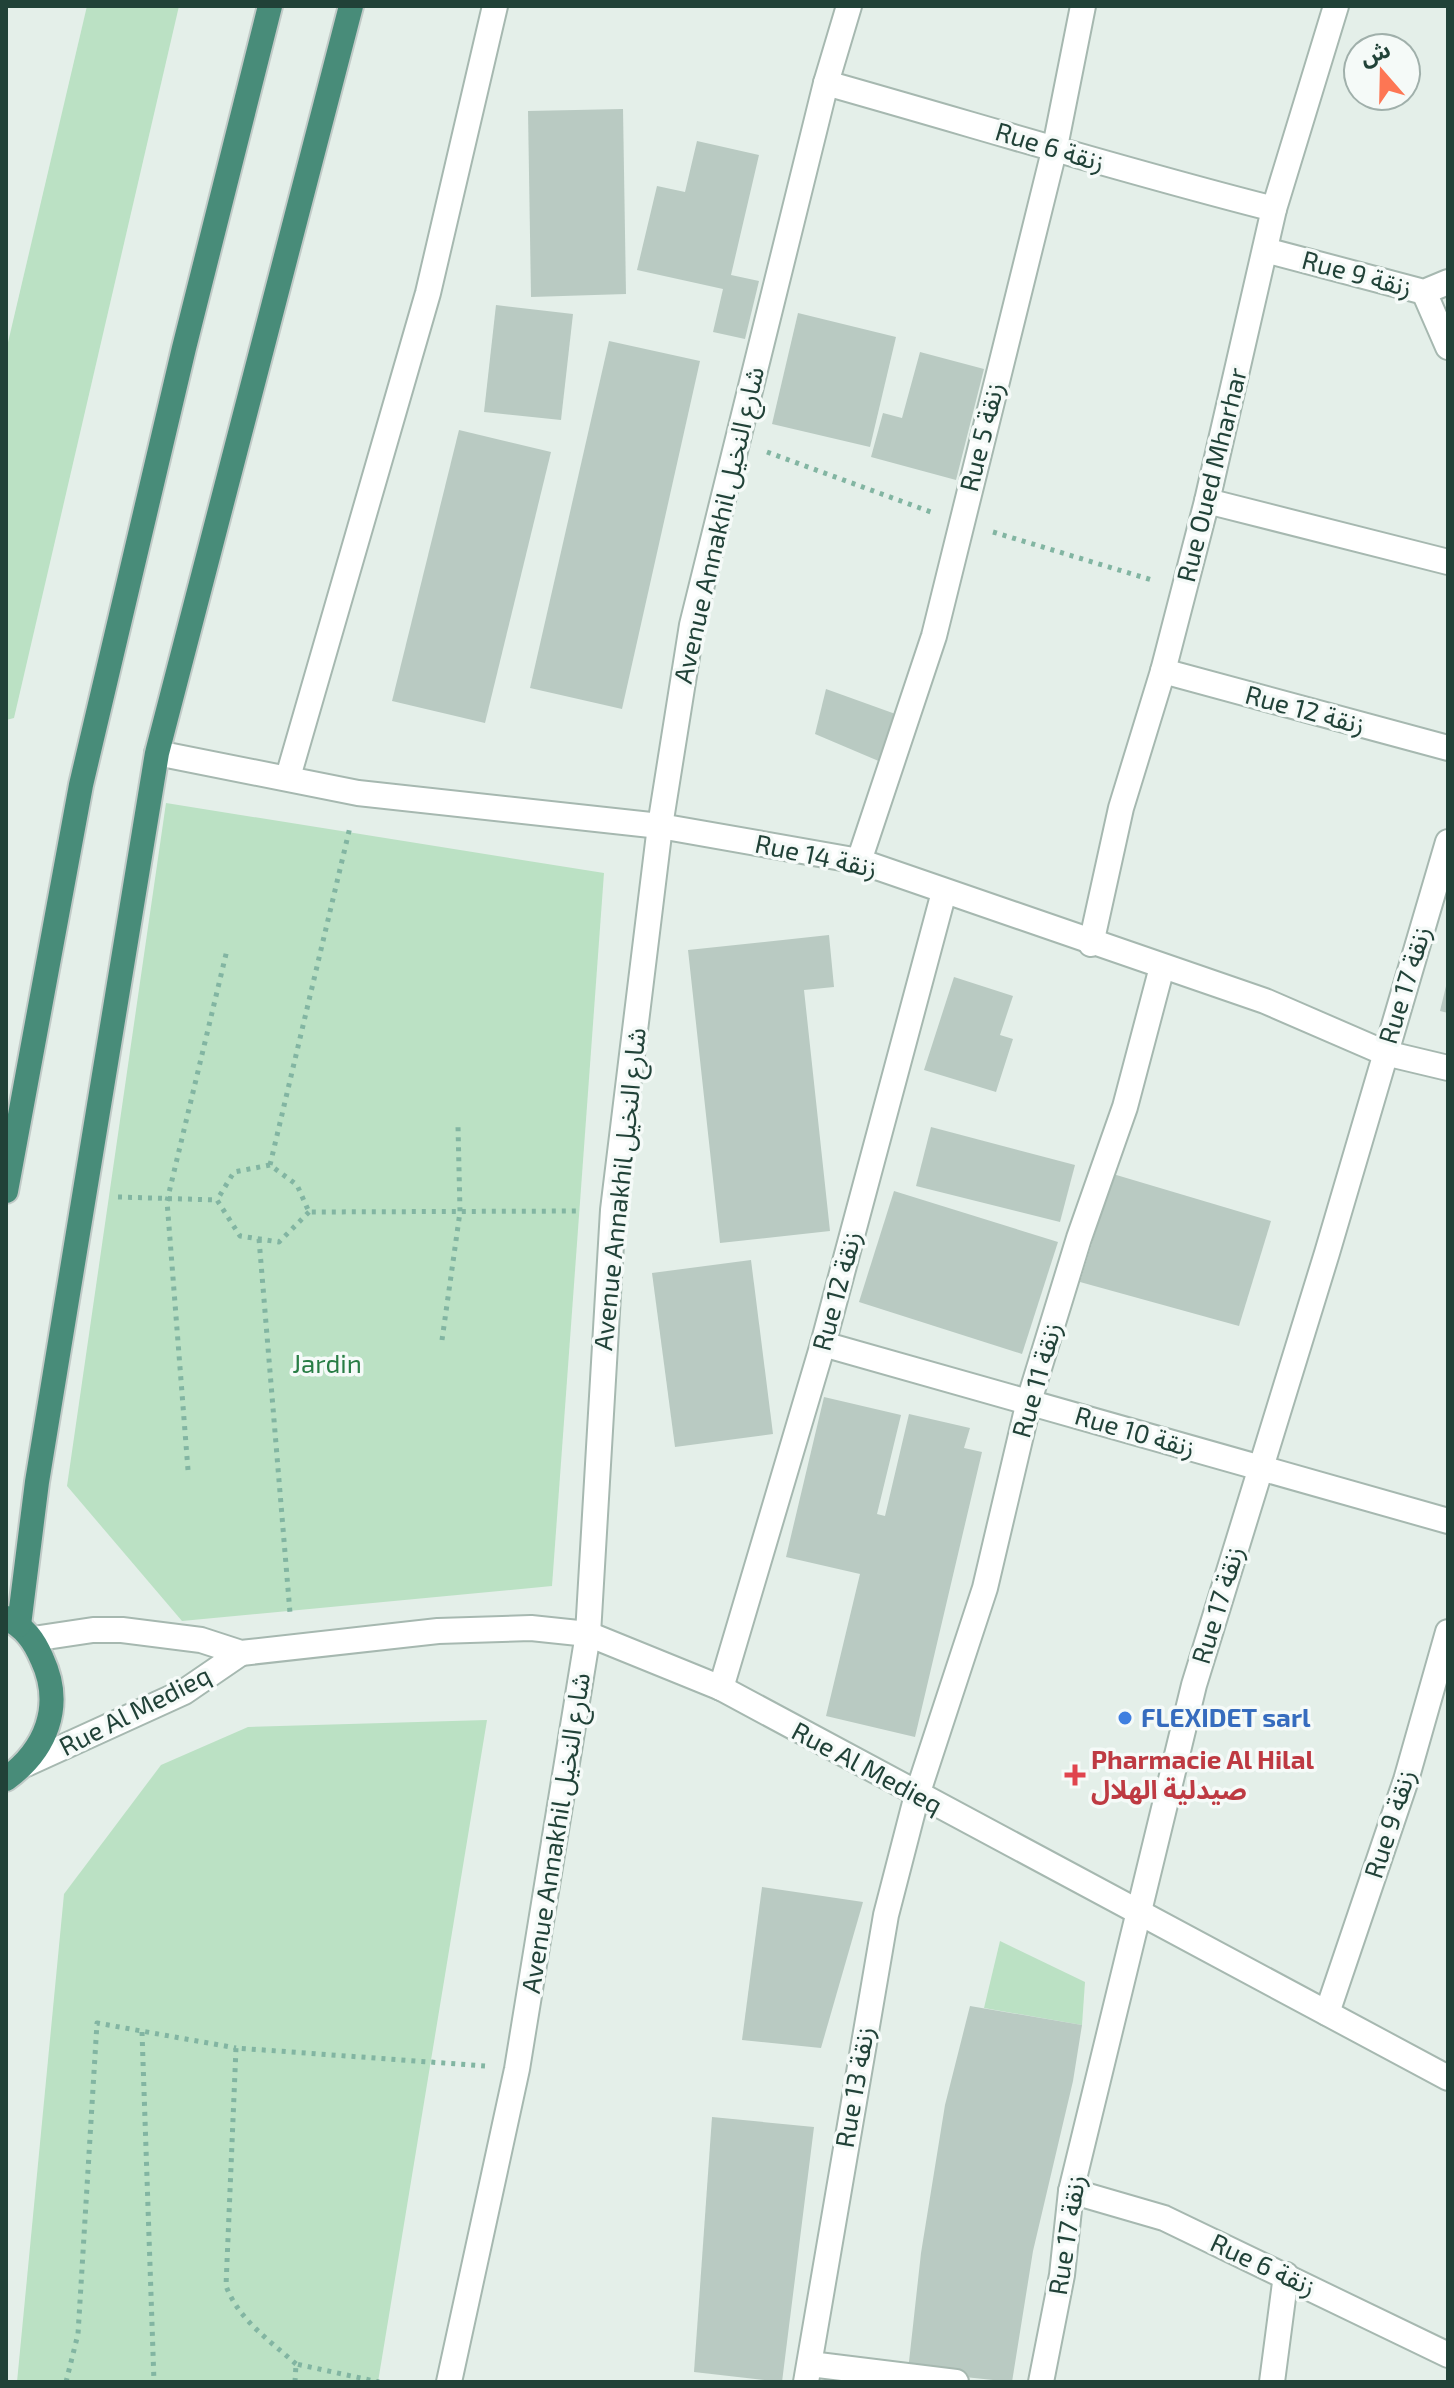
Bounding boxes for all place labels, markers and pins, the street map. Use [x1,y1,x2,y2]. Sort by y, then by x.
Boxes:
place label: FLEXIDET sarl [1141,1701,1311,1732]
marker: FLEXIDET sarl [1116,1709,1134,1727]
place label: Pharmacie Al Hilal صيدلية الهلال [1091,1743,1314,1805]
marker: Pharmacie Al Hilal صيدلية الهلال [1066,1766,1084,1784]

